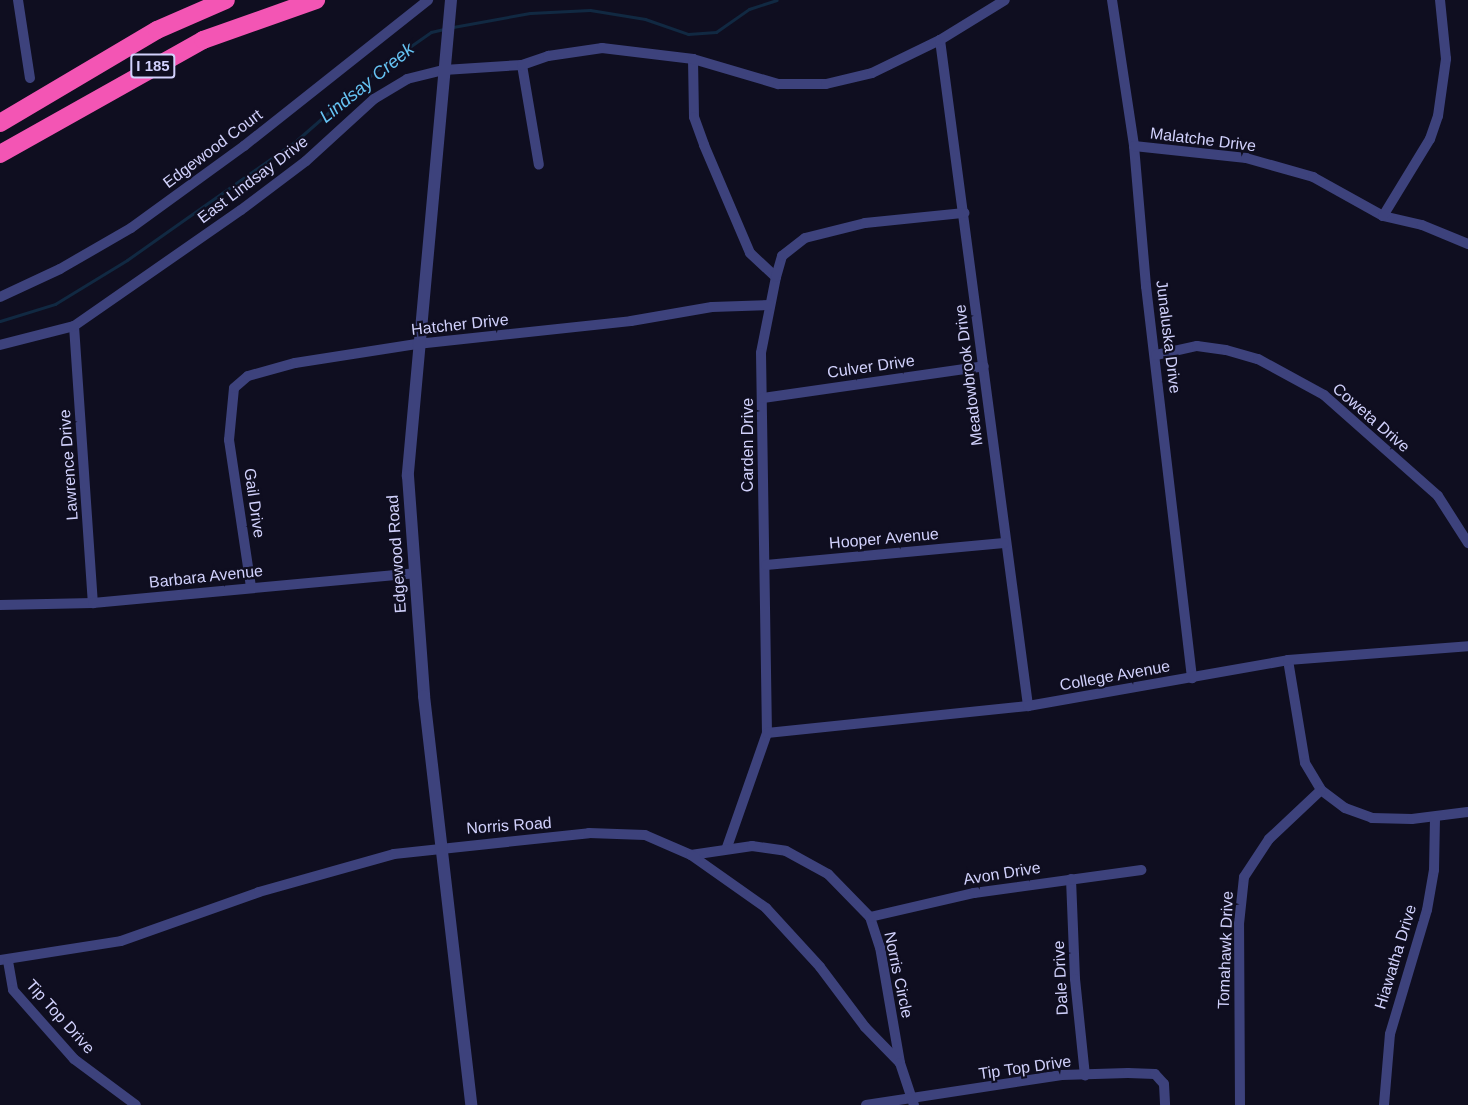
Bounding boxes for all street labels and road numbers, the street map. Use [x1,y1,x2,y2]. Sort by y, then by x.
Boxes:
road number: I 185 [129,54,177,78]
street label: Edgewood Court [160,105,266,193]
street label: Malatche Drive [1149,124,1257,156]
street label: East Lindsay Drive [194,132,312,228]
street label: Junaluska Drive [1152,279,1184,395]
street label: Meadowbrook Drive [951,303,987,447]
street label: Hatcher Drive [410,310,510,340]
street label: Culver Drive [826,351,916,383]
street label: Coweta Drive [1328,379,1414,457]
street label: Carden Drive [738,398,758,492]
street label: Lawrence Drive [56,409,82,521]
street label: Gail Drive [240,467,268,539]
street label: Edgewood Road [383,494,411,614]
street label: Hooper Avenue [828,525,940,553]
street label: Barbara Avenue [148,561,264,593]
street label: College Avenue [1058,657,1172,695]
street label: Norris Road [466,813,552,839]
street label: Avon Drive [962,858,1042,890]
street label: Tomahawk Drive [1214,891,1238,1009]
street label: Hiawatha Drive [1371,902,1421,1012]
street label: Norris Circle [879,930,917,1020]
street label: Dale Drive [1049,940,1073,1016]
street label: Tip Top Drive [22,976,98,1058]
street label: Tip Top Drive [977,1052,1073,1084]

